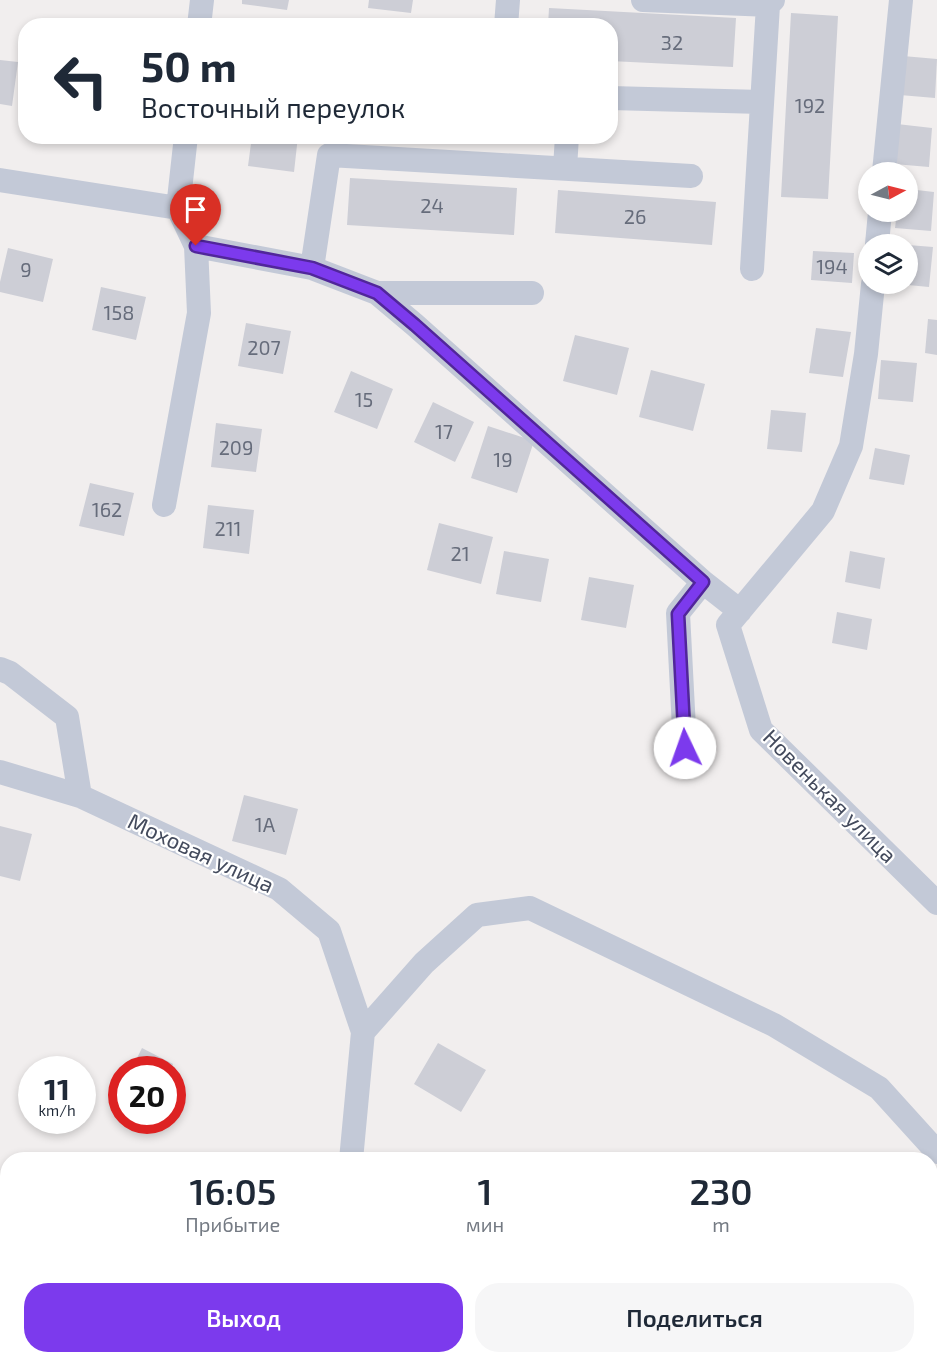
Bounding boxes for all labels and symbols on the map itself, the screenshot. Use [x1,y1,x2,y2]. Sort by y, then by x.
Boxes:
house number: 32 [661,30,683,54]
house number: 192 [795,93,825,117]
north arrow [858,162,918,222]
pin [170,184,221,246]
house number: 24 [420,193,444,217]
house number: 26 [624,204,646,228]
house number: 194 [816,254,848,278]
house number: 9 [20,257,32,281]
house number: 158 [104,300,134,324]
house number: 207 [247,335,281,359]
house number: 15 [355,387,373,411]
house number: 17 [435,419,453,443]
house number: 209 [219,435,253,459]
house number: 19 [493,447,513,471]
house number: 162 [92,497,122,521]
house number: 211 [214,516,242,540]
house number: 21 [450,541,470,565]
position arrow [653,716,717,780]
street label: Новенькая улица [758,723,903,868]
street label: Моховая улица [124,807,279,898]
house number: 1А [255,812,276,836]
speed limit sign: 20 [108,1056,186,1134]

